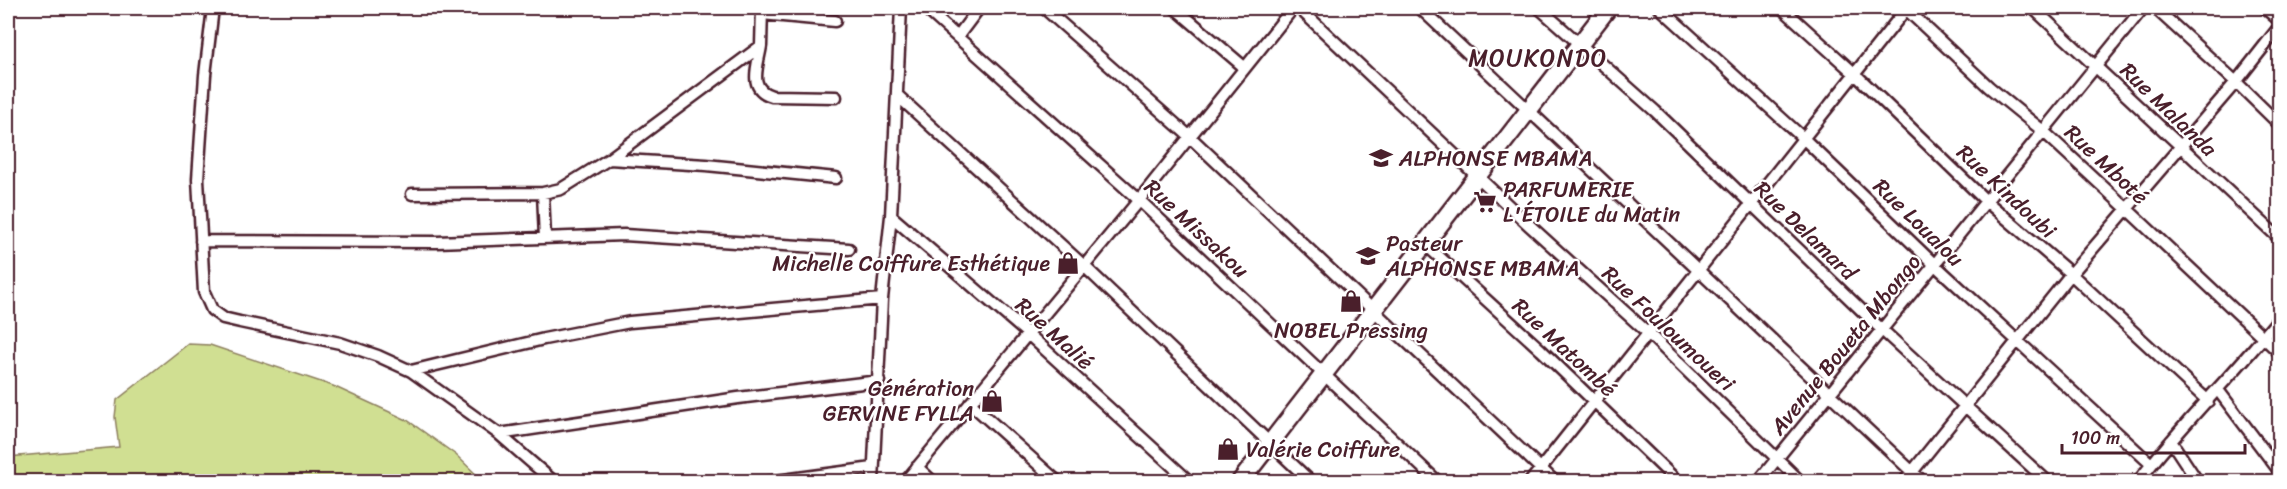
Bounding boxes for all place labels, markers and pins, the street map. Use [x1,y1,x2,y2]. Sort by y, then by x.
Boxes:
place label: ALPHONSE MBAMA [1398,139,1593,178]
school or university icon: ALPHONSE MBAMA [1368,145,1394,171]
place label: PARFUMERIE L'ÉTOILE du Matin [1503,170,1680,234]
supermarket icon: PARFUMERIE L'ÉTOILE du Matin [1472,189,1498,215]
place label: Pasteur ALPHONSE MBAMA [1385,224,1580,288]
school or university icon: Pasteur ALPHONSE MBAMA [1355,243,1381,269]
place label: Michelle Coiffure Esthétique [772,244,1050,283]
shop icon: Michelle Coiffure Esthétique [1055,250,1081,276]
shop icon: NOBEL Pressing [1338,288,1364,314]
place label: NOBEL Pressing [1274,311,1428,350]
place label: Génération GERVINE FYLLA [823,369,974,433]
shop icon: Génération GERVINE FYLLA [979,388,1005,414]
place label: Valérie Coiffure [1246,430,1400,469]
shop icon: Valérie Coiffure [1215,436,1241,462]

